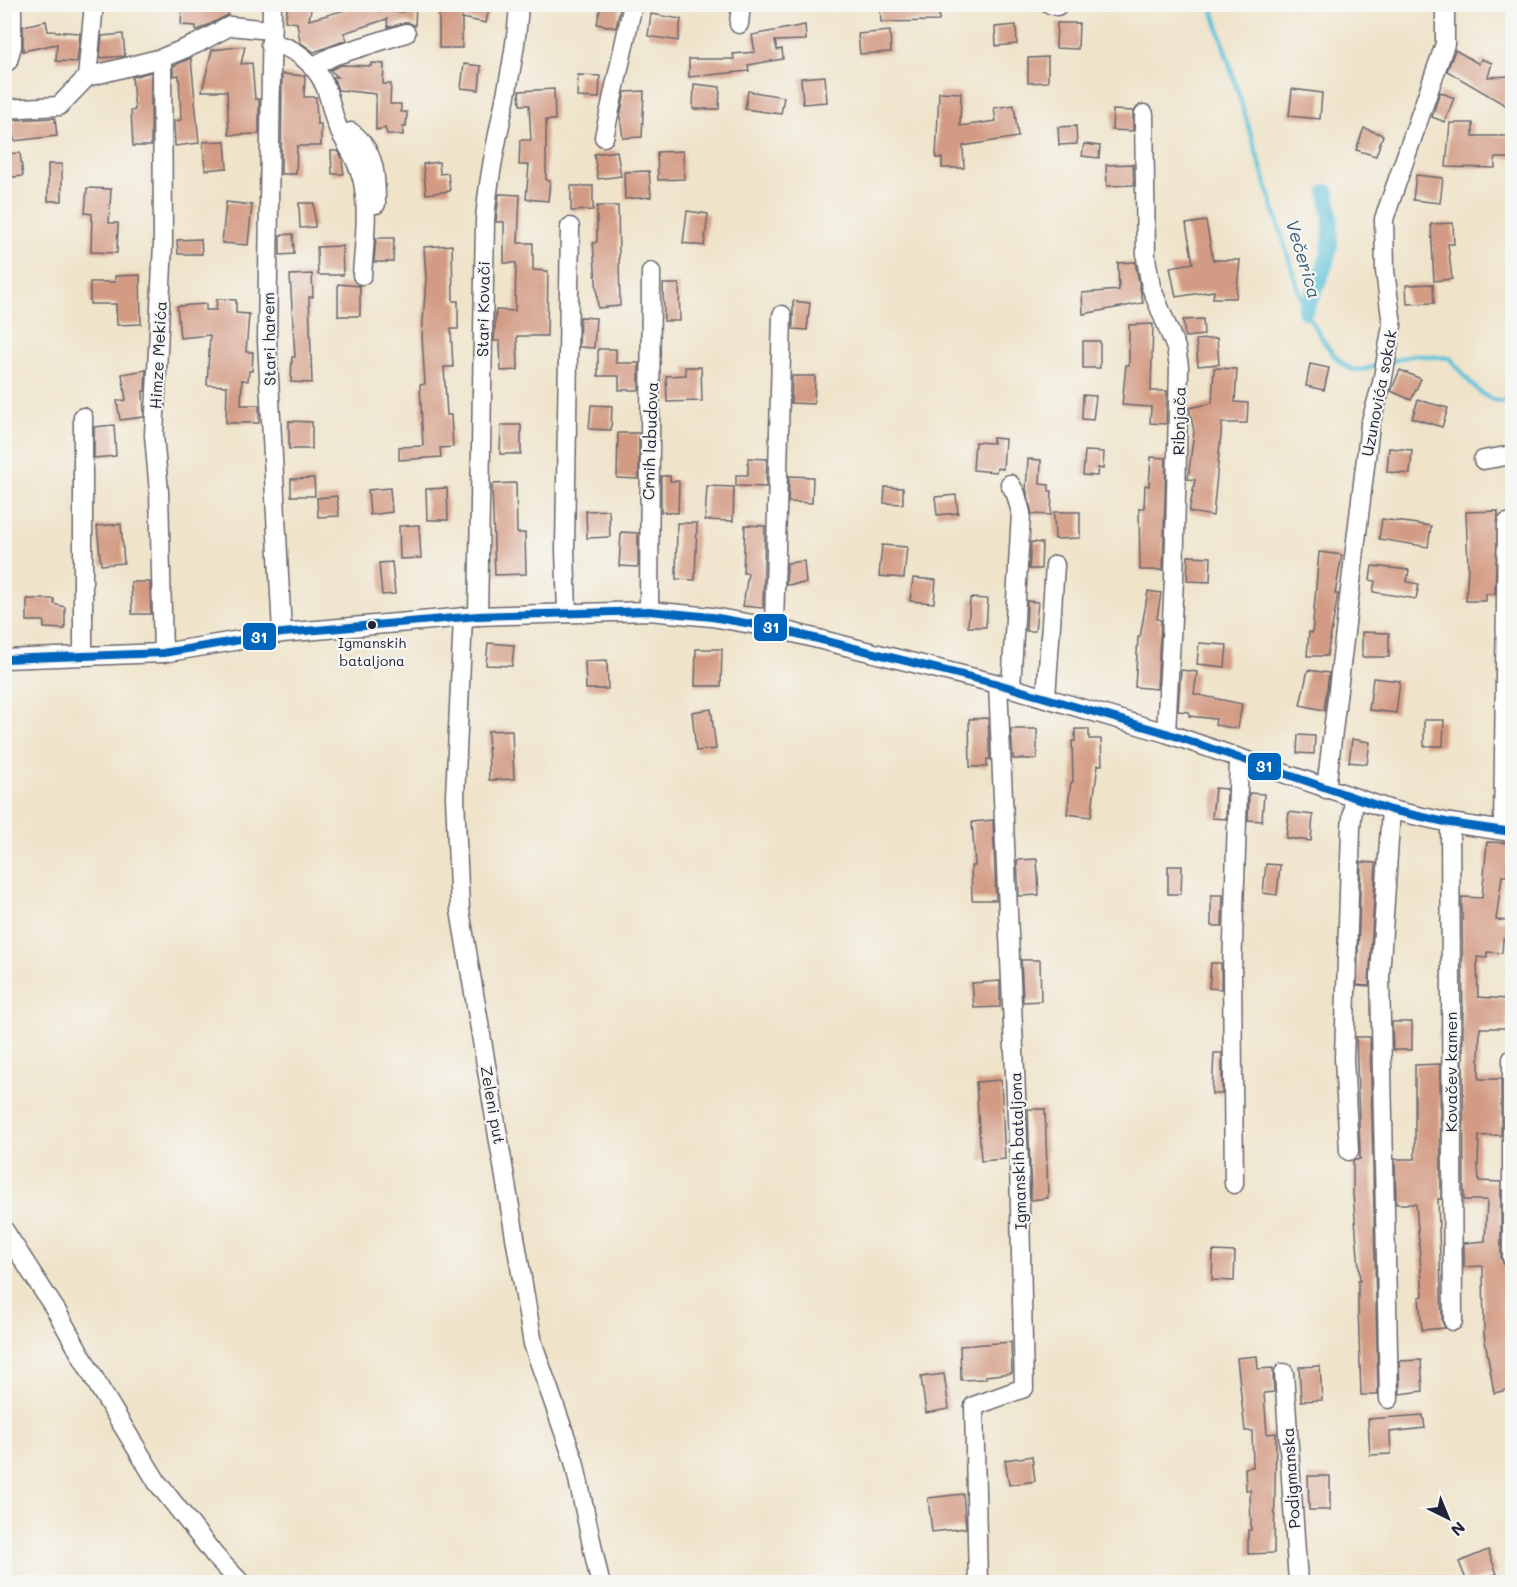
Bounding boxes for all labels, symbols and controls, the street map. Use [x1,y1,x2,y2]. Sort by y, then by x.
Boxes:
water label: Večerica [1281,216,1327,301]
street label: Stari Kovači [471,261,494,357]
street label: Stari harem [257,292,280,386]
street label: Himze Mekića [144,300,171,410]
street label: Uzunovića sokak [1356,328,1401,458]
street label: Crnih labudova [637,381,662,500]
street label: Ribnjača [1167,386,1190,456]
line badge: 31 [753,613,788,642]
text: 31 [763,616,779,637]
marker: Igmanskih bataljona [366,619,378,631]
line badge: 31 [242,622,277,651]
text: 31 [251,626,267,647]
place label: Igmanskih bataljona [338,633,406,670]
line badge: 31 [1247,752,1282,781]
text: 31 [1256,755,1272,776]
street label: Kovačev kamen [1440,1012,1461,1132]
street label: Zeleni put [476,1064,511,1146]
street label: Igmanskih bataljona [1004,1072,1031,1230]
street label: Podigmanska [1276,1427,1305,1529]
north arrow [1418,1488,1478,1548]
text: N [1447,1518,1470,1541]

